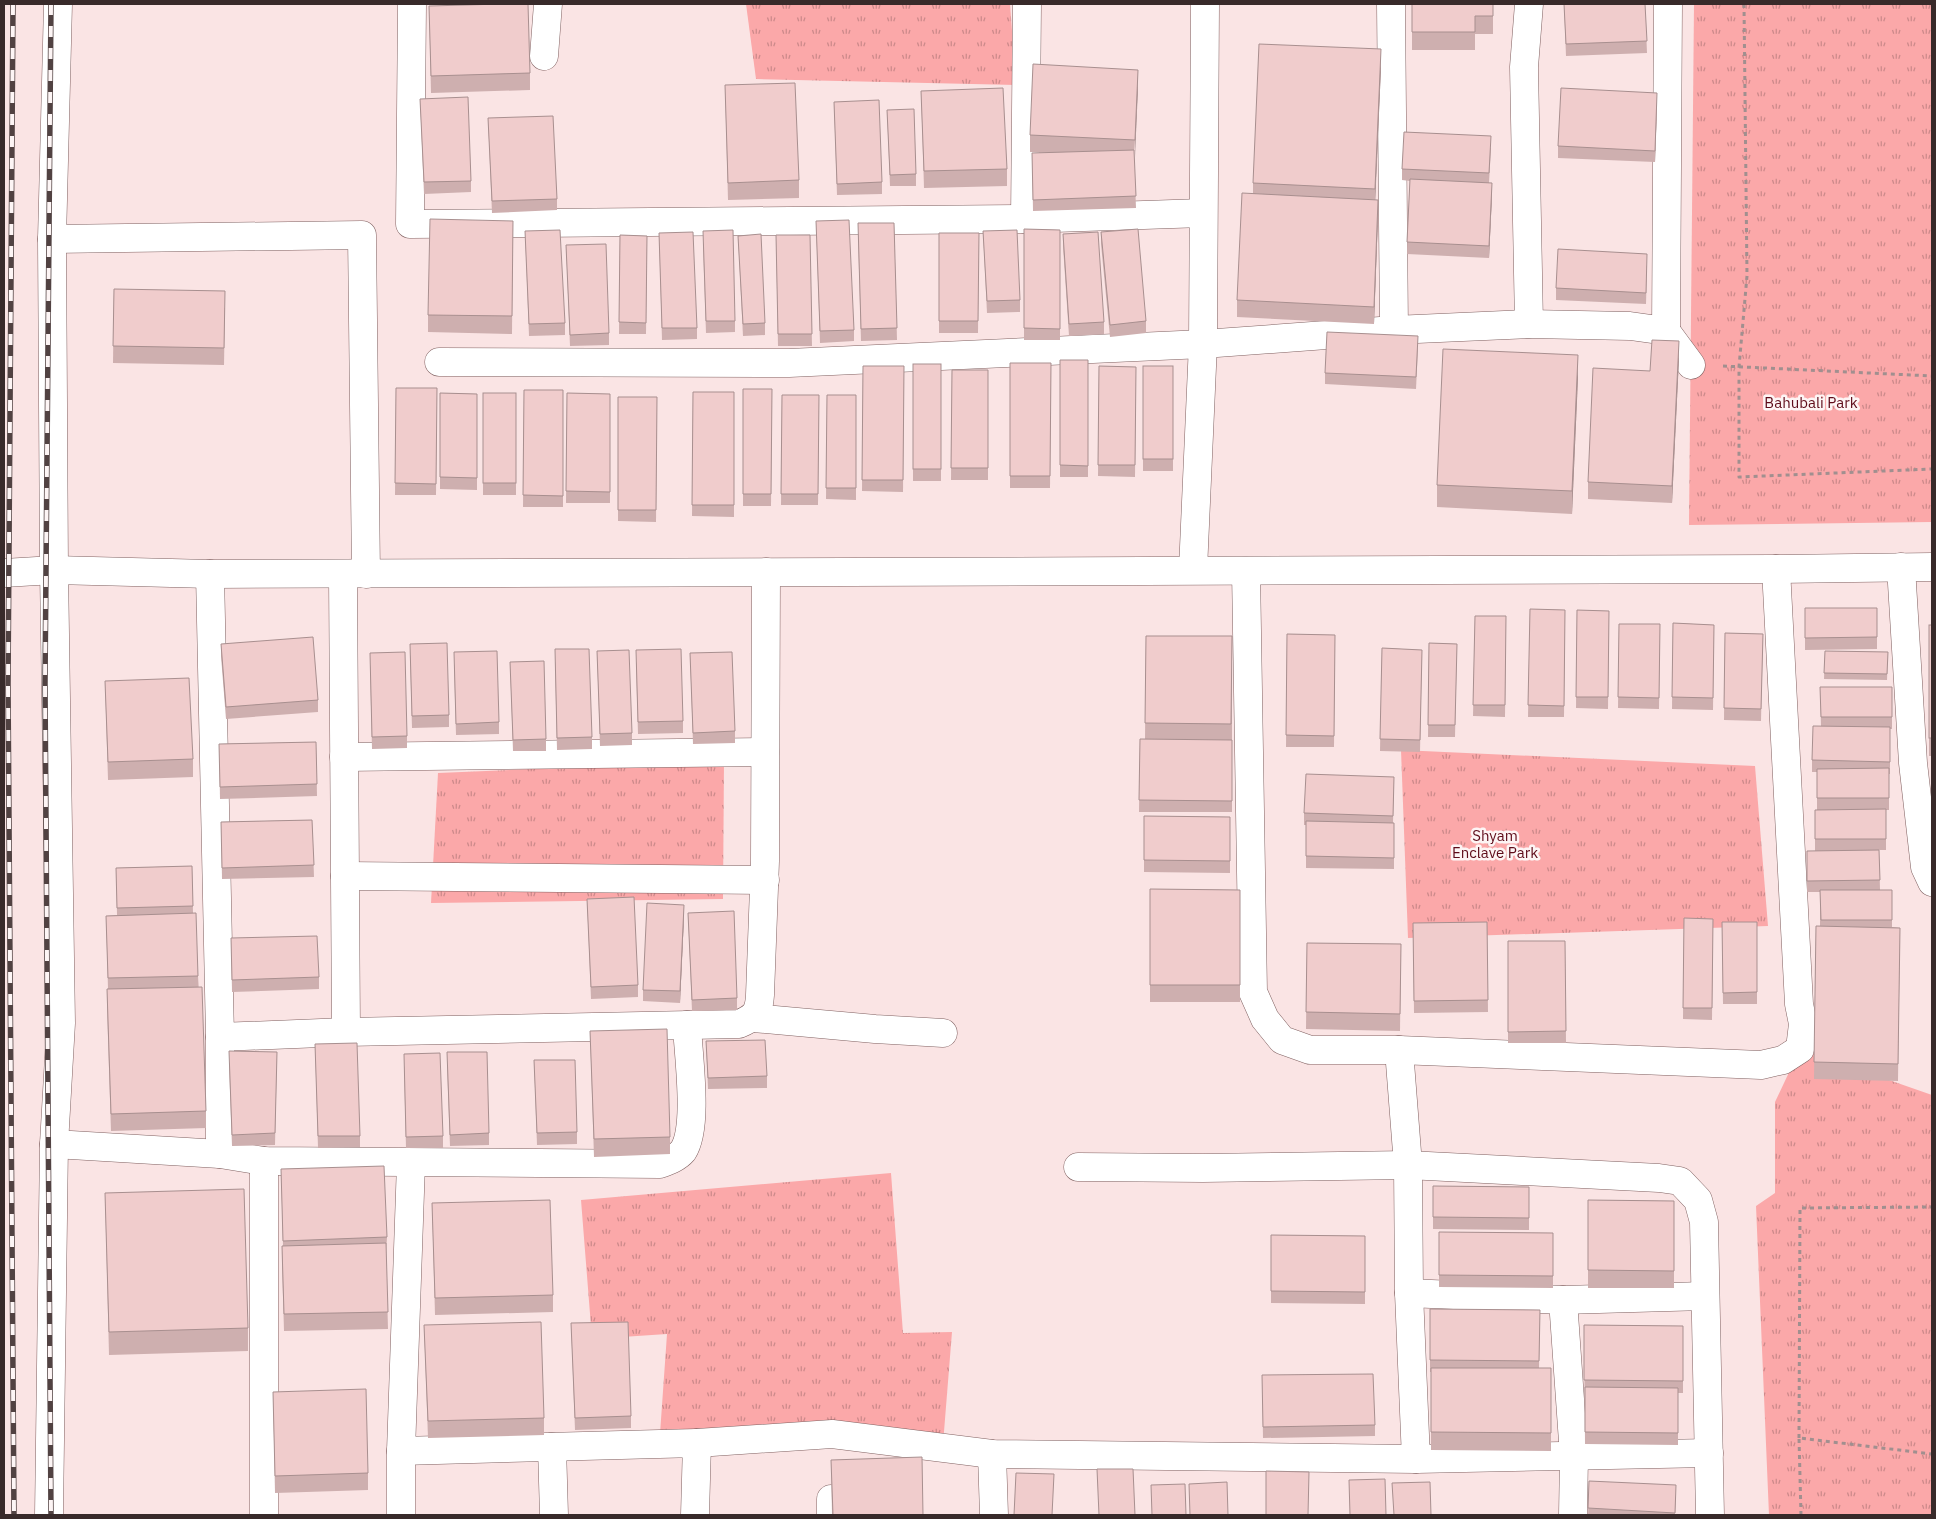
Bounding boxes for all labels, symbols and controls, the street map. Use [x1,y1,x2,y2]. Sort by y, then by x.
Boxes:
park label: Bahubali Park [1764,393,1858,412]
park label: Shyam Enclave Park [1452,826,1538,862]

